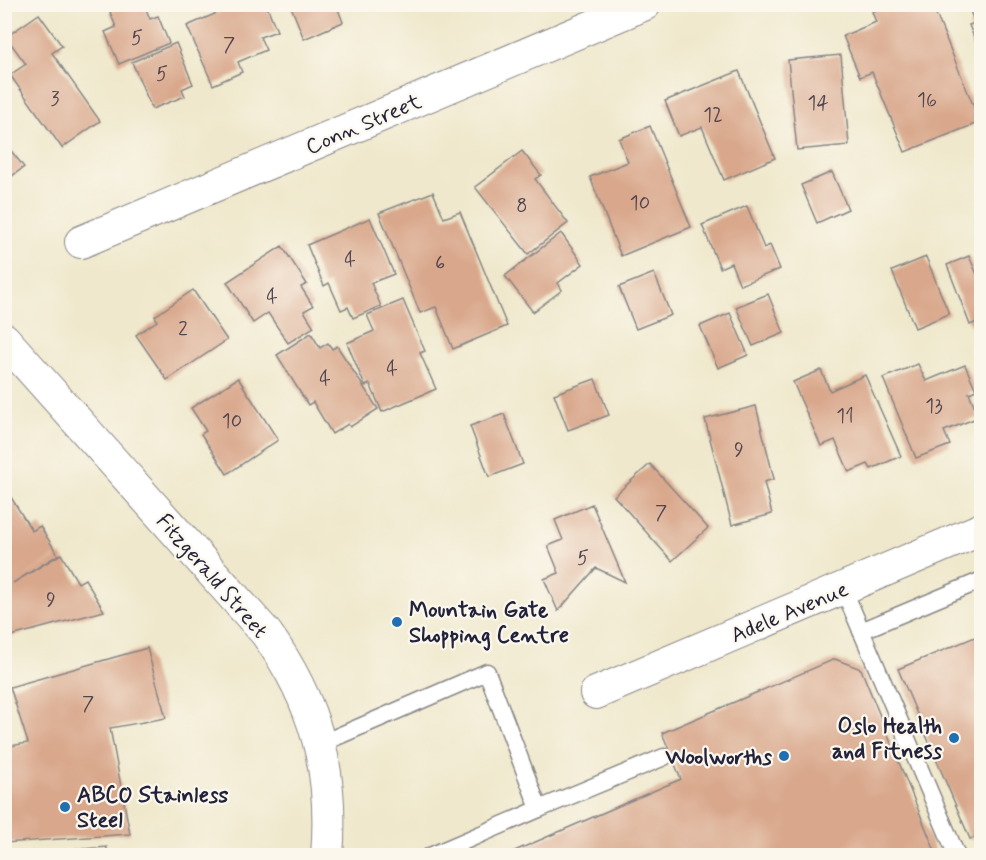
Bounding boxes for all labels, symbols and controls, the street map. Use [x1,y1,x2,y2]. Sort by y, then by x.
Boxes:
house number: 5 [131,25,143,52]
house number: 7 [223,32,235,59]
house number: 5 [156,61,168,88]
house number: 3 [50,86,60,113]
house number: 16 [917,87,937,114]
street label: Conn Street [302,88,426,162]
house number: 14 [807,90,829,117]
house number: 12 [703,102,723,129]
house number: 10 [630,190,650,217]
house number: 8 [516,193,528,220]
house number: 4 [344,247,356,274]
house number: 6 [435,250,445,277]
house number: 4 [266,284,278,311]
house number: 2 [178,316,188,343]
house number: 4 [386,356,398,383]
house number: 4 [319,366,331,393]
house number: 13 [925,393,943,420]
house number: 11 [836,403,854,430]
house number: 10 [222,408,242,435]
house number: 9 [734,437,744,464]
house number: 7 [655,500,667,527]
street label: Fitzgerald Street [149,508,273,645]
house number: 5 [577,545,589,572]
street label: Adele Avenue [727,575,853,650]
house number: 9 [46,587,56,614]
place label: Mountain Gate Shopping Centre [409,597,569,651]
marker: Mountain Gate Shopping Centre [390,615,404,629]
house number: 7 [82,691,94,718]
place label: Oslo Health and Fitness [832,713,942,766]
marker: Oslo Health and Fitness [947,731,961,745]
place label: Woolworths [665,744,772,772]
marker: Woolworths [777,749,791,763]
place label: ABCO Stainless Steel [77,782,229,835]
marker: ABCO Stainless Steel [58,800,72,814]

